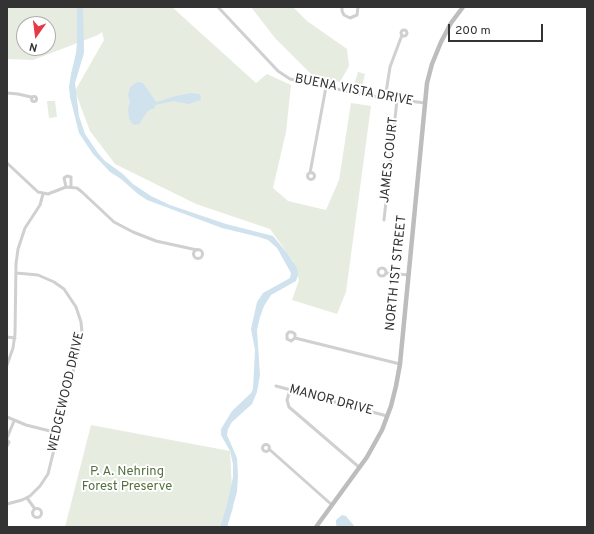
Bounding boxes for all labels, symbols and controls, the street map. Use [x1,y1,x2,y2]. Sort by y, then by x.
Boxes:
north arrow [16,16,56,56]
scale bar [450,16,545,42]
text: 200 m [455,23,491,39]
text: N [28,39,39,54]
street label: BUENA VISTA DRIVE [293,72,415,110]
street label: JAMES COURT [378,116,402,204]
street label: NORTH 1ST STREET [383,214,411,332]
street label: WEDGEWOOD DRIVE [46,330,88,454]
street label: MANOR DRIVE [287,382,375,420]
park label: P. A. Nehring Forest Preserve [82,464,172,495]

